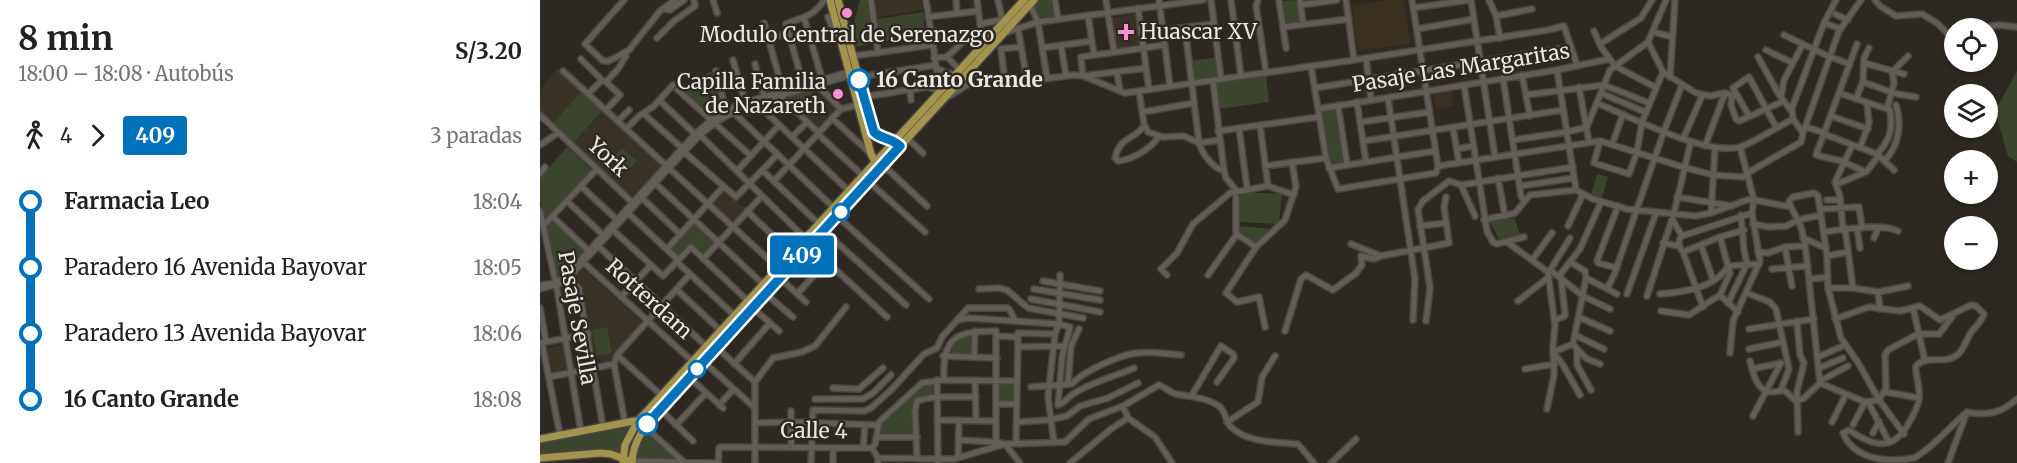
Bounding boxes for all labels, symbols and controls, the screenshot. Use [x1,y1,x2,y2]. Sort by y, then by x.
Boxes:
marker: Modulo Central de Serenazgo [840,6,854,20]
text: 8 min [18,18,113,59]
place label: Huascar XV [1140,18,1258,45]
map controls [1944,18,1998,270]
button: locate [1944,18,1998,72]
place label: Modulo Central de Serenazgo [700,21,994,48]
marker: Huascar XV [1117,23,1135,41]
text: S/3.20 [455,37,522,65]
street label: Pasaje Las Margaritas [1350,37,1572,98]
text: 18:00 – 18:08 · Autobús [18,61,234,86]
place label: 16 Canto Grande [876,66,1043,93]
place label: Capilla Familia de Nazareth [677,68,826,119]
marker: 16 Canto Grande [848,69,870,91]
button: layers [1944,84,1998,138]
marker: Capilla Familia de Nazareth [831,87,845,101]
icon: walk [18,119,51,152]
icon: forward [81,119,114,152]
text: 409 [135,122,175,149]
text: 4 [60,123,72,148]
text: 3 paradas [430,123,522,148]
street label: York [582,130,635,183]
button: + [1944,150,1998,204]
text: Farmacia Leo [64,187,209,215]
text: 18:04 [473,189,522,214]
unlabelled marker [832,203,850,221]
button: − [1944,216,1998,270]
line badge: 409 [768,236,836,274]
text: 409 [782,242,822,269]
street label: Pasaje Sevilla [552,249,603,387]
text: Paradero 16 Avenida Bayovar [64,253,367,281]
street label: Rotterdam [600,253,698,345]
text: 18:05 [474,255,522,280]
text: Paradero 13 Avenida Bayovar [64,319,367,347]
text: 18:06 [473,321,522,346]
unlabelled marker [688,360,706,378]
text: 16 Canto Grande [64,385,239,413]
text: 18:08 [473,387,522,412]
unlabelled marker [636,413,658,435]
street label: Calle 4 [780,416,848,445]

